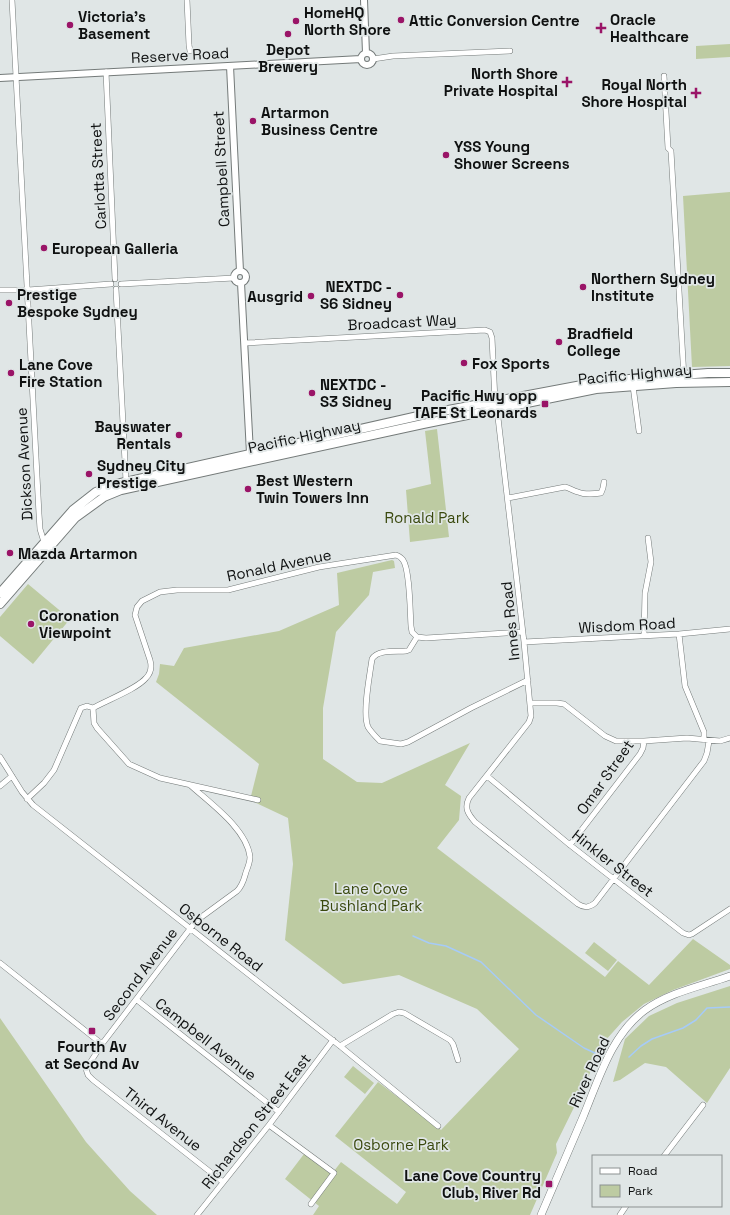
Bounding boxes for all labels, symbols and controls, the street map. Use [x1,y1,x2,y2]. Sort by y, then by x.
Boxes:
place label: HomeHQ North Shore [304,3,391,39]
place label: Victoria's Basement [78,7,151,43]
place label: Oracle Healthcare [610,10,689,46]
place label: Attic Conversion Centre [409,11,580,30]
marker: Attic Conversion Centre [396,15,406,25]
marker: HomeHQ North Shore [291,16,301,26]
marker: Victoria's Basement [65,20,75,30]
marker: Oracle Healthcare [595,22,607,34]
marker: Depot Brewery [283,29,293,39]
place label: Depot Brewery [258,40,318,76]
street label: Reserve Road [131,43,229,67]
place label: North Shore Private Hospital [444,64,558,100]
place label: Royal North Shore Hospital [581,75,687,111]
marker: North Shore Private Hospital [561,76,573,88]
marker: Royal North Shore Hospital [690,87,702,99]
place label: Artarmon Business Centre [261,103,378,139]
street label: Campbell Street [208,110,234,228]
marker: Artarmon Business Centre [248,116,258,126]
street label: Carlotta Street [86,122,110,230]
place label: YSS Young Shower Screens [454,137,570,173]
marker: YSS Young Shower Screens [441,150,451,160]
place label: European Galleria [52,239,179,258]
marker: European Galleria [39,243,49,253]
place label: Northern Sydney Institute [591,269,715,305]
place label: NEXTDC - S6 Sidney [320,277,392,313]
marker: Northern Sydney Institute [578,282,588,292]
place label: Prestige Bespoke Sydney [17,285,138,321]
place label: Ausgrid [247,287,303,306]
marker: NEXTDC - S6 Sidney [395,290,405,300]
marker: Ausgrid [306,291,316,301]
marker: Prestige Bespoke Sydney [4,298,14,308]
street label: Broadcast Way [347,310,457,334]
place label: Bradfield College [567,324,633,360]
marker: Bradfield College [554,337,564,347]
place label: Fox Sports [472,354,550,373]
place label: Lane Cove Fire Station [19,355,102,391]
marker: Fox Sports [459,358,469,368]
street label: Pacific Highway [577,360,693,388]
marker: Lane Cove Fire Station [6,368,16,378]
place label: NEXTDC - S3 Sidney [320,375,392,411]
place label: Pacific Hwy opp TAFE St Leonards [413,386,537,422]
marker: NEXTDC - S3 Sidney [307,388,317,398]
marker: Pacific Hwy opp TAFE St Leonards [540,399,550,409]
street label: Dickson Avenue [12,407,36,521]
street label: Pacific Highway [246,415,362,457]
place label: Bayswater Rentals [94,417,171,453]
marker: Bayswater Rentals [174,430,184,440]
place label: Sydney City Prestige [97,456,186,492]
marker: Sydney City Prestige [84,469,94,479]
place label: Best Western Twin Towers Inn [256,471,369,507]
marker: Best Western Twin Towers Inn [243,484,253,494]
park label: Ronald Park [385,508,469,527]
place label: Mazda Artarmon [18,544,138,563]
street label: Ronald Avenue [225,545,333,585]
marker: Mazda Artarmon [5,548,15,558]
street label: Innes Road [496,580,524,662]
place label: Coronation Viewpoint [39,606,119,642]
street label: Wisdom Road [578,613,676,637]
marker: Coronation Viewpoint [26,619,36,629]
street label: Omar Street [572,736,638,818]
street label: Hinkler Street [568,825,658,901]
park label: Lane Cove Bushland Park [320,879,422,915]
street label: Osborne Road [175,898,267,976]
street label: Second Avenue [99,924,181,1024]
street label: Campbell Avenue [152,994,261,1085]
marker: Fourth Av at Second Av [87,1026,97,1036]
street label: River Road [564,1033,614,1111]
place label: Fourth Av at Second Av [45,1037,139,1073]
street label: Richardson Street East [197,1049,315,1192]
street label: Third Avenue [120,1083,206,1155]
park label: Osborne Park [353,1135,449,1154]
legend [592,1155,722,1207]
text: Road [628,1163,657,1179]
place label: Lane Cove Country Club, River Rd [404,1166,541,1202]
marker: Lane Cove Country Club, River Rd [544,1179,554,1189]
text: Park [628,1183,653,1199]

